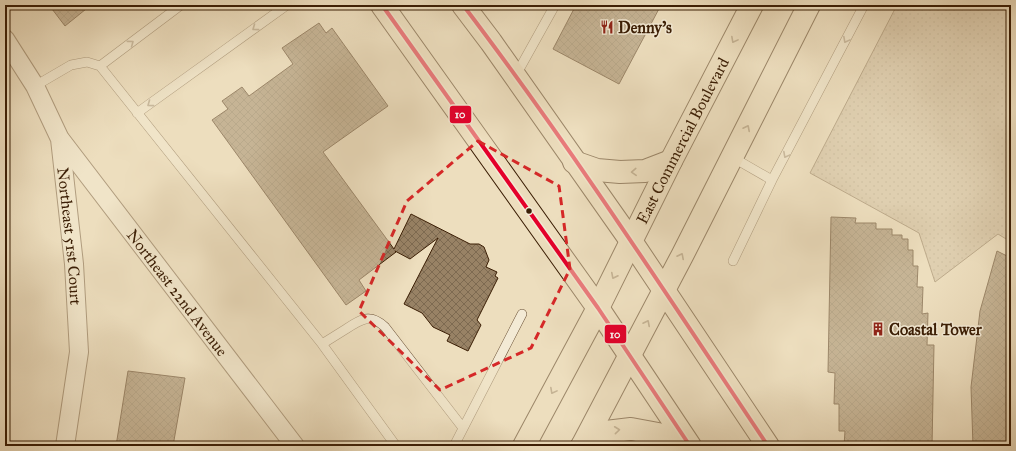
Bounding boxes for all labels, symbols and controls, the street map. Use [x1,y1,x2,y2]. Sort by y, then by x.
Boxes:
place label: Denny's [618,18,672,38]
restaurant icon: Denny's [599,19,615,35]
one-way arrow [252,23,259,31]
one-way arrow [731,35,739,43]
one-way arrow [843,35,851,43]
one-way arrow [127,40,134,47]
street label: East Commercial Boulevard [632,55,733,227]
one-way arrow [147,99,154,106]
line badge: 10 [449,105,472,124]
text: 10 [455,108,466,121]
one-way arrow [742,125,749,132]
one-way arrow [783,151,790,158]
street label: Northeast 51st Court [53,166,85,306]
one-way arrow [631,167,637,176]
unlabelled marker [524,206,534,216]
street label: Northeast 22nd Avenue [123,226,232,360]
one-way arrow [677,253,684,261]
one-way arrow [611,272,619,280]
one-way arrow [642,320,649,327]
place label: Coastal Tower [889,320,983,339]
building icon: Coastal Tower [870,321,886,337]
line badge: 10 [604,324,627,344]
text: 10 [610,328,621,341]
one-way arrow [551,387,558,395]
one-way arrow [614,426,620,435]

